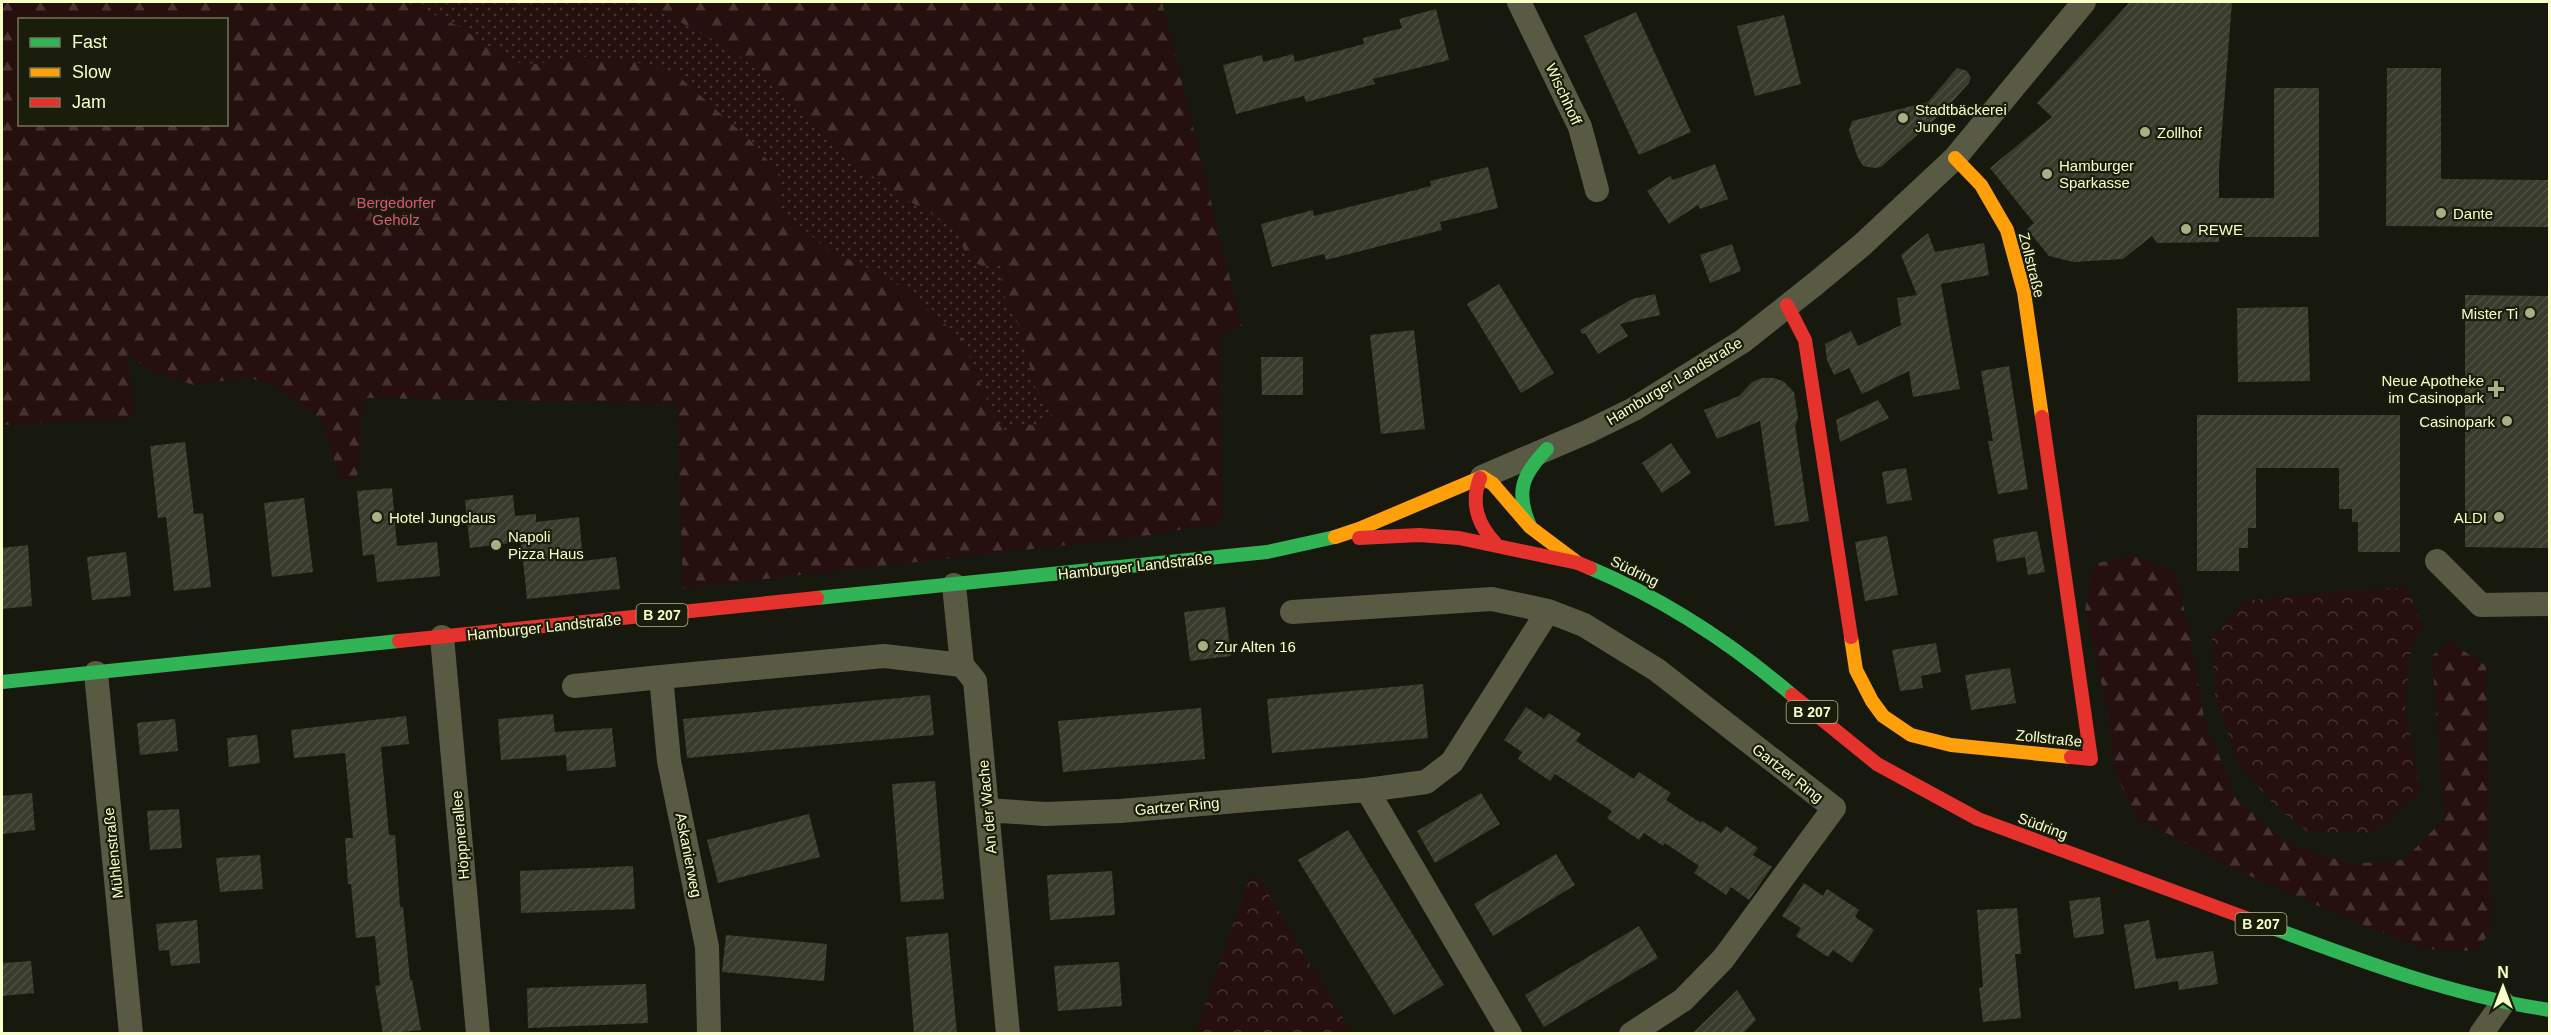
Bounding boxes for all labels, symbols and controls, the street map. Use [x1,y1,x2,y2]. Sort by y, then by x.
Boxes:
legend [18,18,228,126]
text: Fast [72,32,107,52]
street label: Wischhoff [1542,61,1586,128]
text: Slow [72,62,112,82]
text: Jam [72,92,106,112]
place label: Stadtbäckerei Junge [1915,101,2007,135]
marker: Stadtbäckerei Junge [1896,111,1910,125]
place label: Zollhof [2157,124,2203,141]
marker: Zollhof [2138,125,2152,139]
place label: Hamburger Sparkasse [2059,157,2134,191]
marker: Hamburger Sparkasse [2040,167,2054,181]
park label: Bergedorfer Gehölz [356,194,436,228]
place label: Dante [2453,205,2493,222]
marker: Dante [2434,206,2448,220]
place label: REWE [2198,221,2243,238]
marker: REWE [2179,222,2193,236]
street label: Zollstraße [2016,231,2048,299]
place label: Mister Ti [2461,305,2518,322]
marker: Mister Ti [2523,306,2537,320]
street label: Hamburger Landstraße [1603,334,1745,428]
place label: Neue Apotheke im Casinopark [2381,372,2484,406]
marker: Neue Apotheke im Casinopark [2489,382,2503,396]
place label: Casinopark [2419,413,2495,430]
marker: Casinopark [2500,414,2514,428]
place label: Hotel Jungclaus [389,509,496,526]
place label: ALDI [2454,509,2487,526]
marker: Hotel Jungclaus [370,510,384,524]
marker: ALDI [2492,510,2506,524]
place label: Napoli Pizza Haus [508,528,584,562]
marker: Napoli Pizza Haus [489,538,503,552]
street label: Hamburger Landstraße [1057,549,1213,583]
street label: Südring [1608,552,1662,590]
road number: B 207 [636,604,688,626]
street label: Hamburger Landstraße [466,610,622,644]
place label: Zur Alten 16 [1215,638,1296,655]
marker: Zur Alten 16 [1196,639,1210,653]
road number: B 207 [1786,701,1838,723]
street label: Zollstraße [2015,726,2083,750]
street label: Gartzer Ring [1749,740,1827,806]
street label: An der Wache [974,759,1000,855]
street label: Höppnerallee [448,790,472,880]
street label: Gartzer Ring [1134,794,1220,818]
street label: Mühlenstraße [100,807,126,899]
street label: Südring [2016,809,2070,843]
street label: Askanierweg [672,811,706,899]
road number: B 207 [2236,913,2286,935]
north arrow [2473,957,2533,1017]
text: N [2497,964,2509,981]

